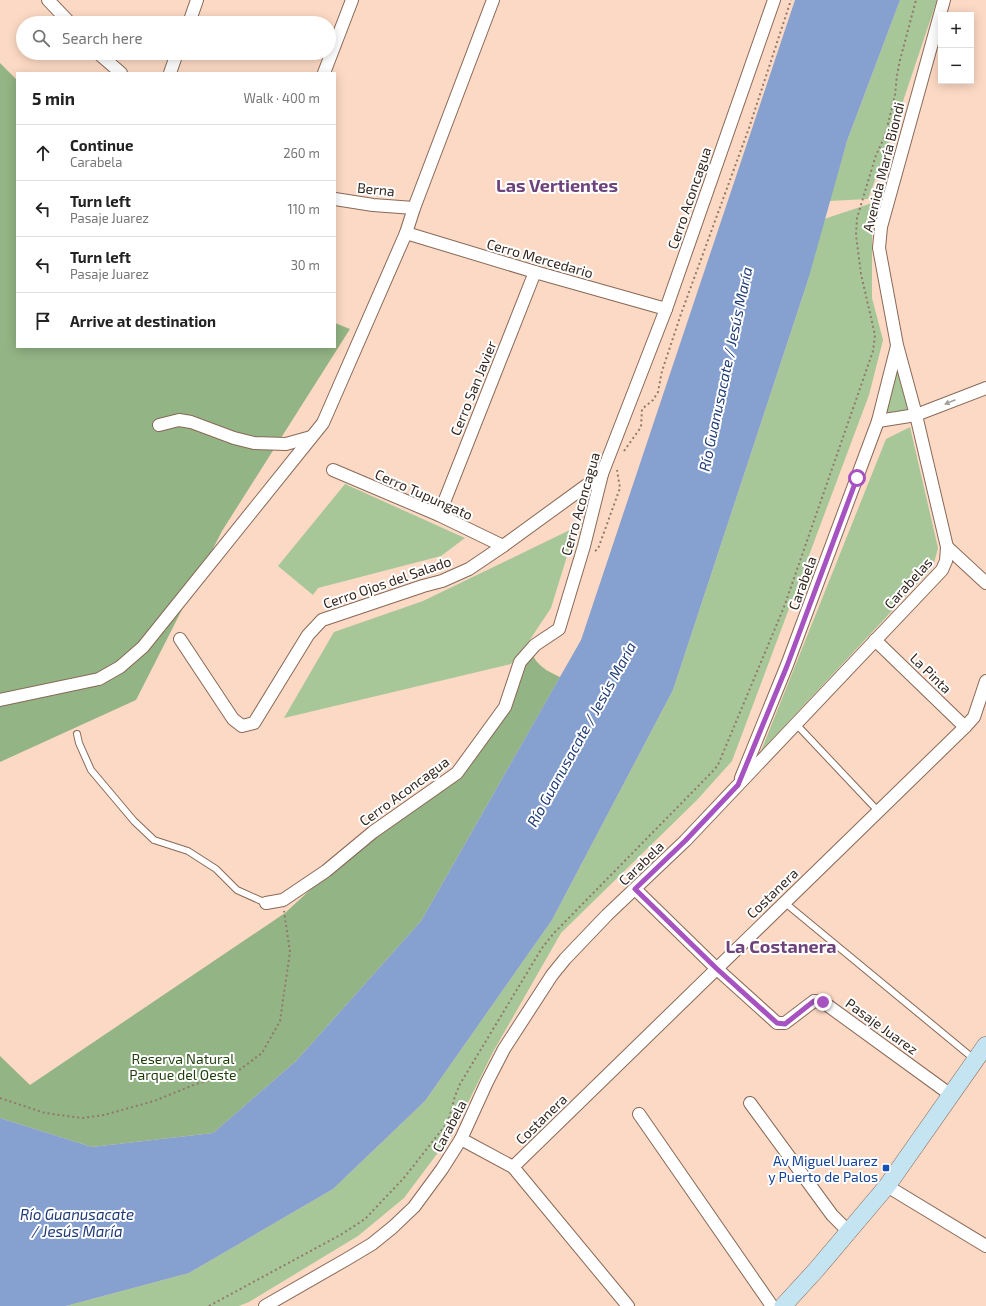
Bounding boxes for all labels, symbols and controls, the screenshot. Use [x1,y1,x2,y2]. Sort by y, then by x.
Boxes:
map controls [938,12,974,84]
button: + [938,12,974,48]
search box [16,16,336,60]
icon: search [30,27,52,49]
text: Search here [62,29,143,47]
button: − [938,48,974,84]
text: 5 min [32,88,75,108]
text: Walk · 400 m [244,90,320,106]
street label: Avenida María Biondi [859,100,907,234]
text: Continue [70,136,133,154]
icon: ahead [32,142,54,164]
text: 260 m [283,145,320,161]
street label: Cerro Aconcagua [664,145,714,251]
text: Carabela [70,154,122,170]
district label: Las Vertientes [496,174,618,196]
street label: Berna [356,179,396,199]
text: Turn left [70,192,131,210]
icon: left [32,198,54,220]
text: 110 m [288,201,320,217]
text: Pasaje Juarez [70,210,149,226]
street label: Cerro Mercedario [485,235,595,281]
text: Turn left [70,248,131,266]
icon: left [32,254,54,276]
text: 30 m [291,257,320,273]
water label: Río Guanusacate / Jesús María [695,265,755,473]
text: Pasaje Juarez [70,266,149,282]
icon: arrive [32,310,54,332]
text: Arrive at destination [70,312,216,330]
street label: Cerro San Javier [446,338,500,438]
one-way arrow [943,400,955,406]
street label: Cerro Aconcagua [557,450,603,558]
street label: Cerro Tupungato [373,465,476,523]
route start [848,469,866,487]
street label: Cerro Ojos del Salado [321,552,453,612]
street label: Carabela [784,554,820,612]
street label: Carabelas [880,554,936,612]
water label: Río Guanusacate / Jesús María [523,638,639,830]
street label: La Pinta [907,649,955,697]
street label: Cerro Aconcagua [356,753,452,829]
street label: Carabela [615,837,667,889]
street label: Costanera [743,864,801,922]
district label: La Costanera [725,935,837,957]
route end [814,993,832,1011]
street label: Pasaje Juarez [843,994,921,1058]
park label: Reserva Natural Parque del Oeste [129,1050,237,1083]
street label: Costanera [512,1090,570,1148]
street label: Carabela [428,1097,470,1155]
place label: Av Miguel Juarez y Puerto de Palos [768,1152,878,1185]
marker: Av Miguel Juarez y Puerto de Palos [881,1163,891,1173]
water label: Río Guanusacate / Jesús María [20,1205,134,1240]

